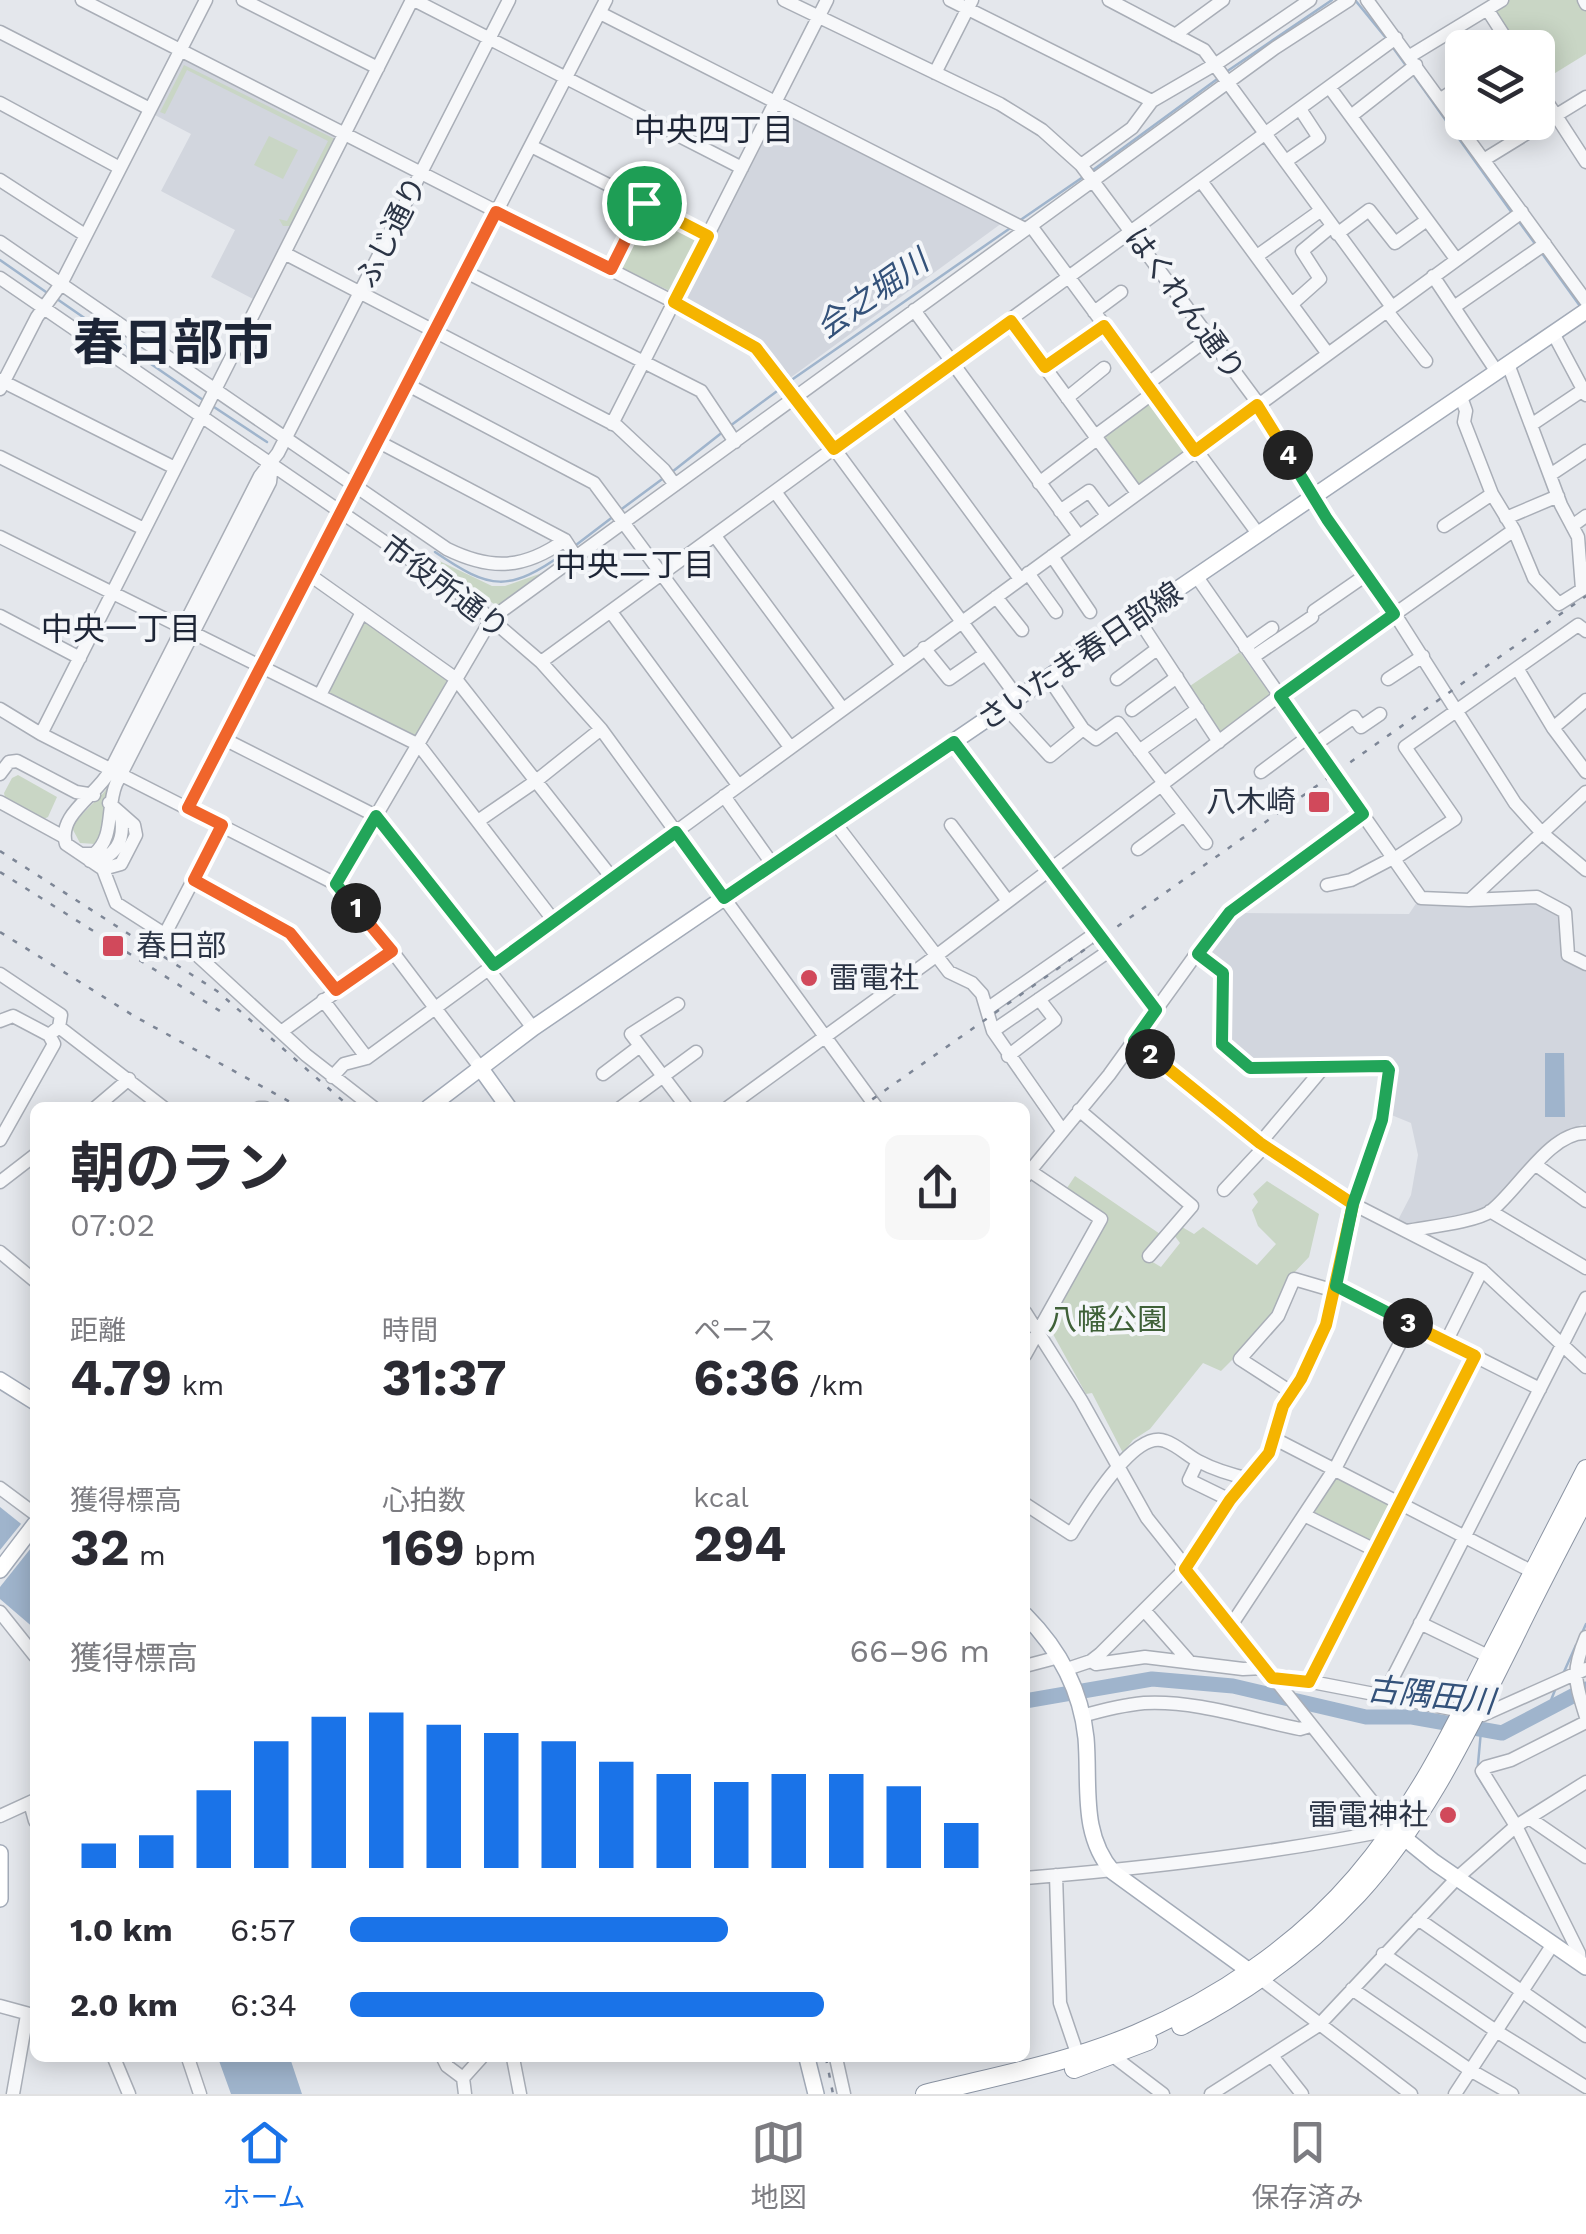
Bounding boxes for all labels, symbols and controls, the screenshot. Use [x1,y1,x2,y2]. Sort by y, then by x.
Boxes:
map controls [1445,30,1555,140]
button: layers [1445,30,1555,140]
district label: 中央四丁目 [634,111,794,149]
pin [602,161,687,246]
street label: ふじ通り [348,170,433,293]
icon: arrive [617,176,672,231]
street label: はくれん通り [1118,221,1252,387]
water label: 会之堀川 [809,240,938,346]
district label: 春日部市 [73,313,273,372]
pin: 4 [1263,430,1313,480]
text: 4 [1279,438,1297,471]
street label: 市役所通り [375,527,516,646]
district label: 中央二丁目 [555,546,715,584]
street label: さいたま春日部線 [971,574,1189,737]
district label: 中央一丁目 [41,610,201,648]
place label: 八木崎 [1206,784,1296,819]
marker: 八木崎 [1306,789,1332,815]
pin: 1 [331,883,381,933]
text: 1 [350,891,362,924]
place label: 春日部 [136,928,226,963]
marker: 春日部 [100,933,126,959]
place label: 雷電社 [829,960,919,995]
marker: 雷電社 [798,967,820,989]
pin: 2 [1125,1029,1175,1079]
text: 2 [1142,1037,1158,1070]
button: share [885,1135,990,1240]
text: 朝のラン [70,1136,290,1200]
text: 07:02 [70,1206,155,1244]
pin: 3 [1383,1298,1433,1348]
park label: 八幡公園 [1047,1302,1167,1337]
text: 3 [1400,1306,1416,1339]
text: 距離 [70,1314,126,1347]
text: 時間 [382,1314,438,1347]
text: ペース [693,1314,776,1347]
text: 4.79 [70,1348,172,1407]
text: 31:37 [382,1348,507,1407]
text: 6:36 [693,1348,800,1407]
text: km [172,1369,224,1402]
text: /km [800,1369,864,1402]
text: kcal [693,1481,749,1514]
text: 獲得標高 [70,1484,182,1517]
text: 心拍数 [382,1484,466,1517]
text: 294 [693,1514,786,1573]
text: 32 [70,1518,129,1577]
text: 169 [382,1518,465,1577]
text: m [129,1539,166,1572]
text: bpm [465,1539,536,1572]
text: 66–96 m [850,1632,990,1670]
text: 獲得標高 [70,1639,198,1677]
water label: 古隅田川 [1365,1669,1500,1721]
place label: 雷電神社 [1308,1797,1428,1832]
marker: 雷電神社 [1437,1804,1459,1826]
text: 1.0 km [70,1911,173,1949]
text: 6:57 [230,1911,296,1949]
text: 2.0 km [70,1986,178,2024]
text: 6:34 [230,1986,297,2024]
tab: ホーム [222,2115,306,2215]
tab: 地図 [751,2115,807,2215]
tab: 保存済み [1251,2115,1364,2215]

